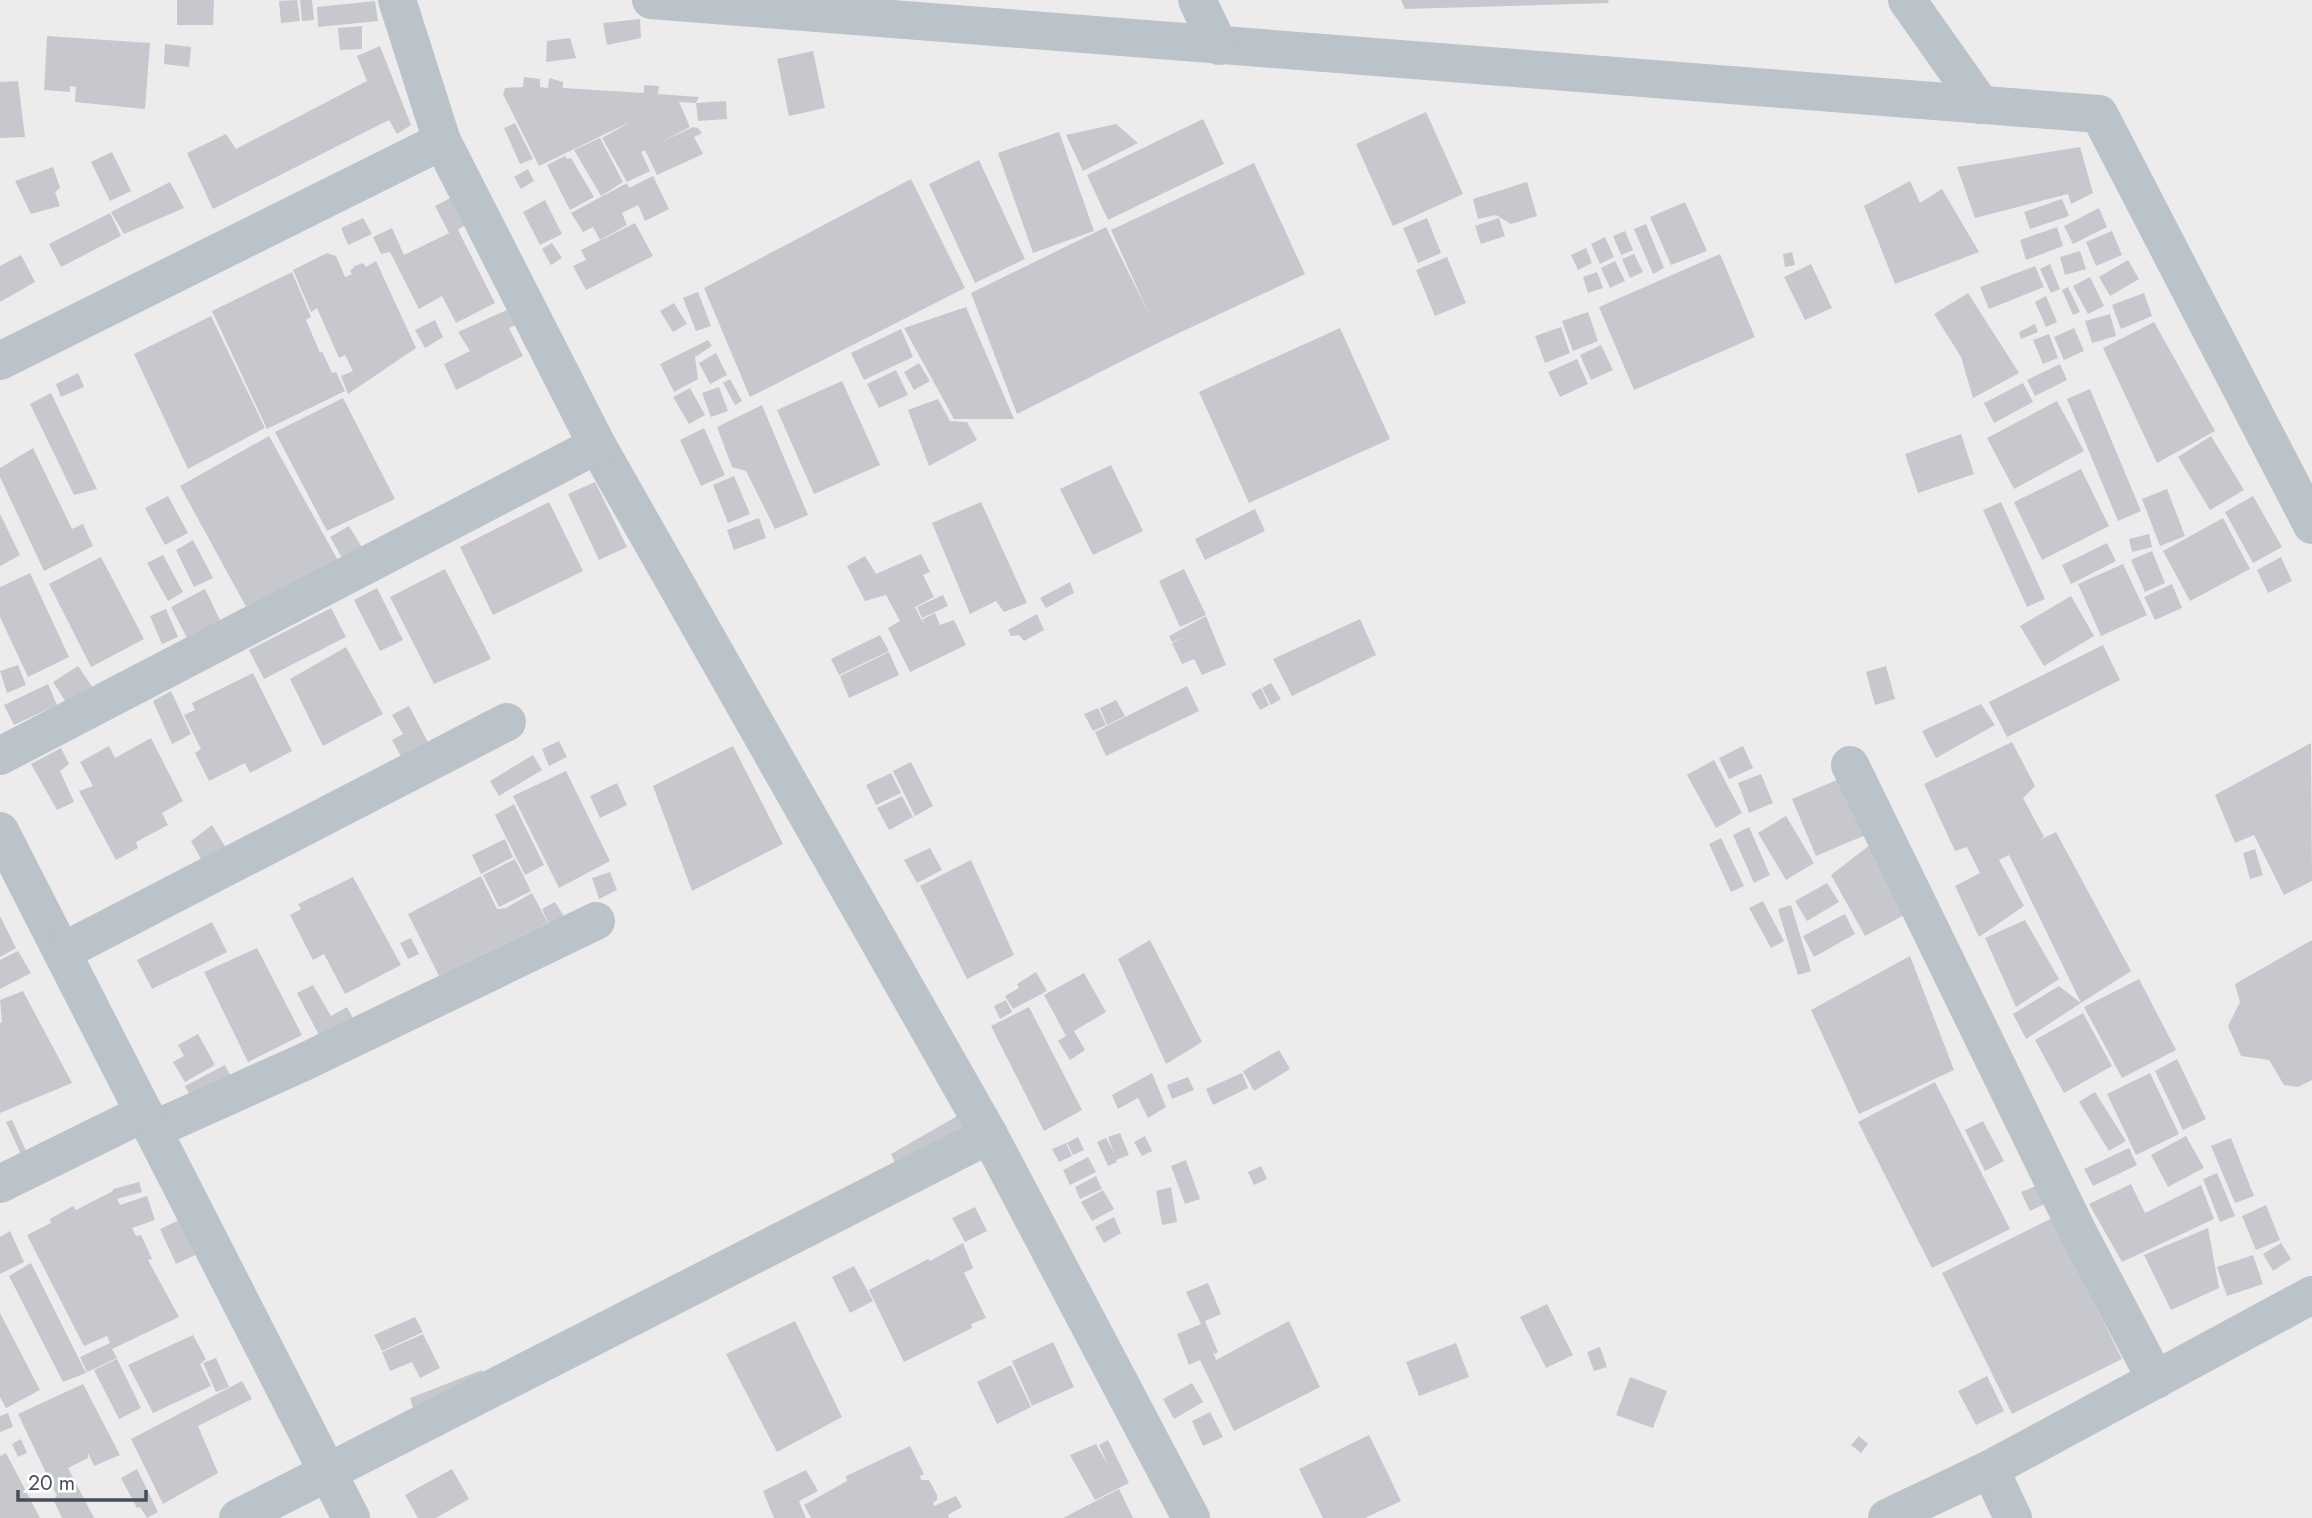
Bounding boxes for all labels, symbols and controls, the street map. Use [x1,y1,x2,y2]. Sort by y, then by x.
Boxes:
scale bar [18,1458,145,1502]
text: 20 m [28,1468,75,1498]

